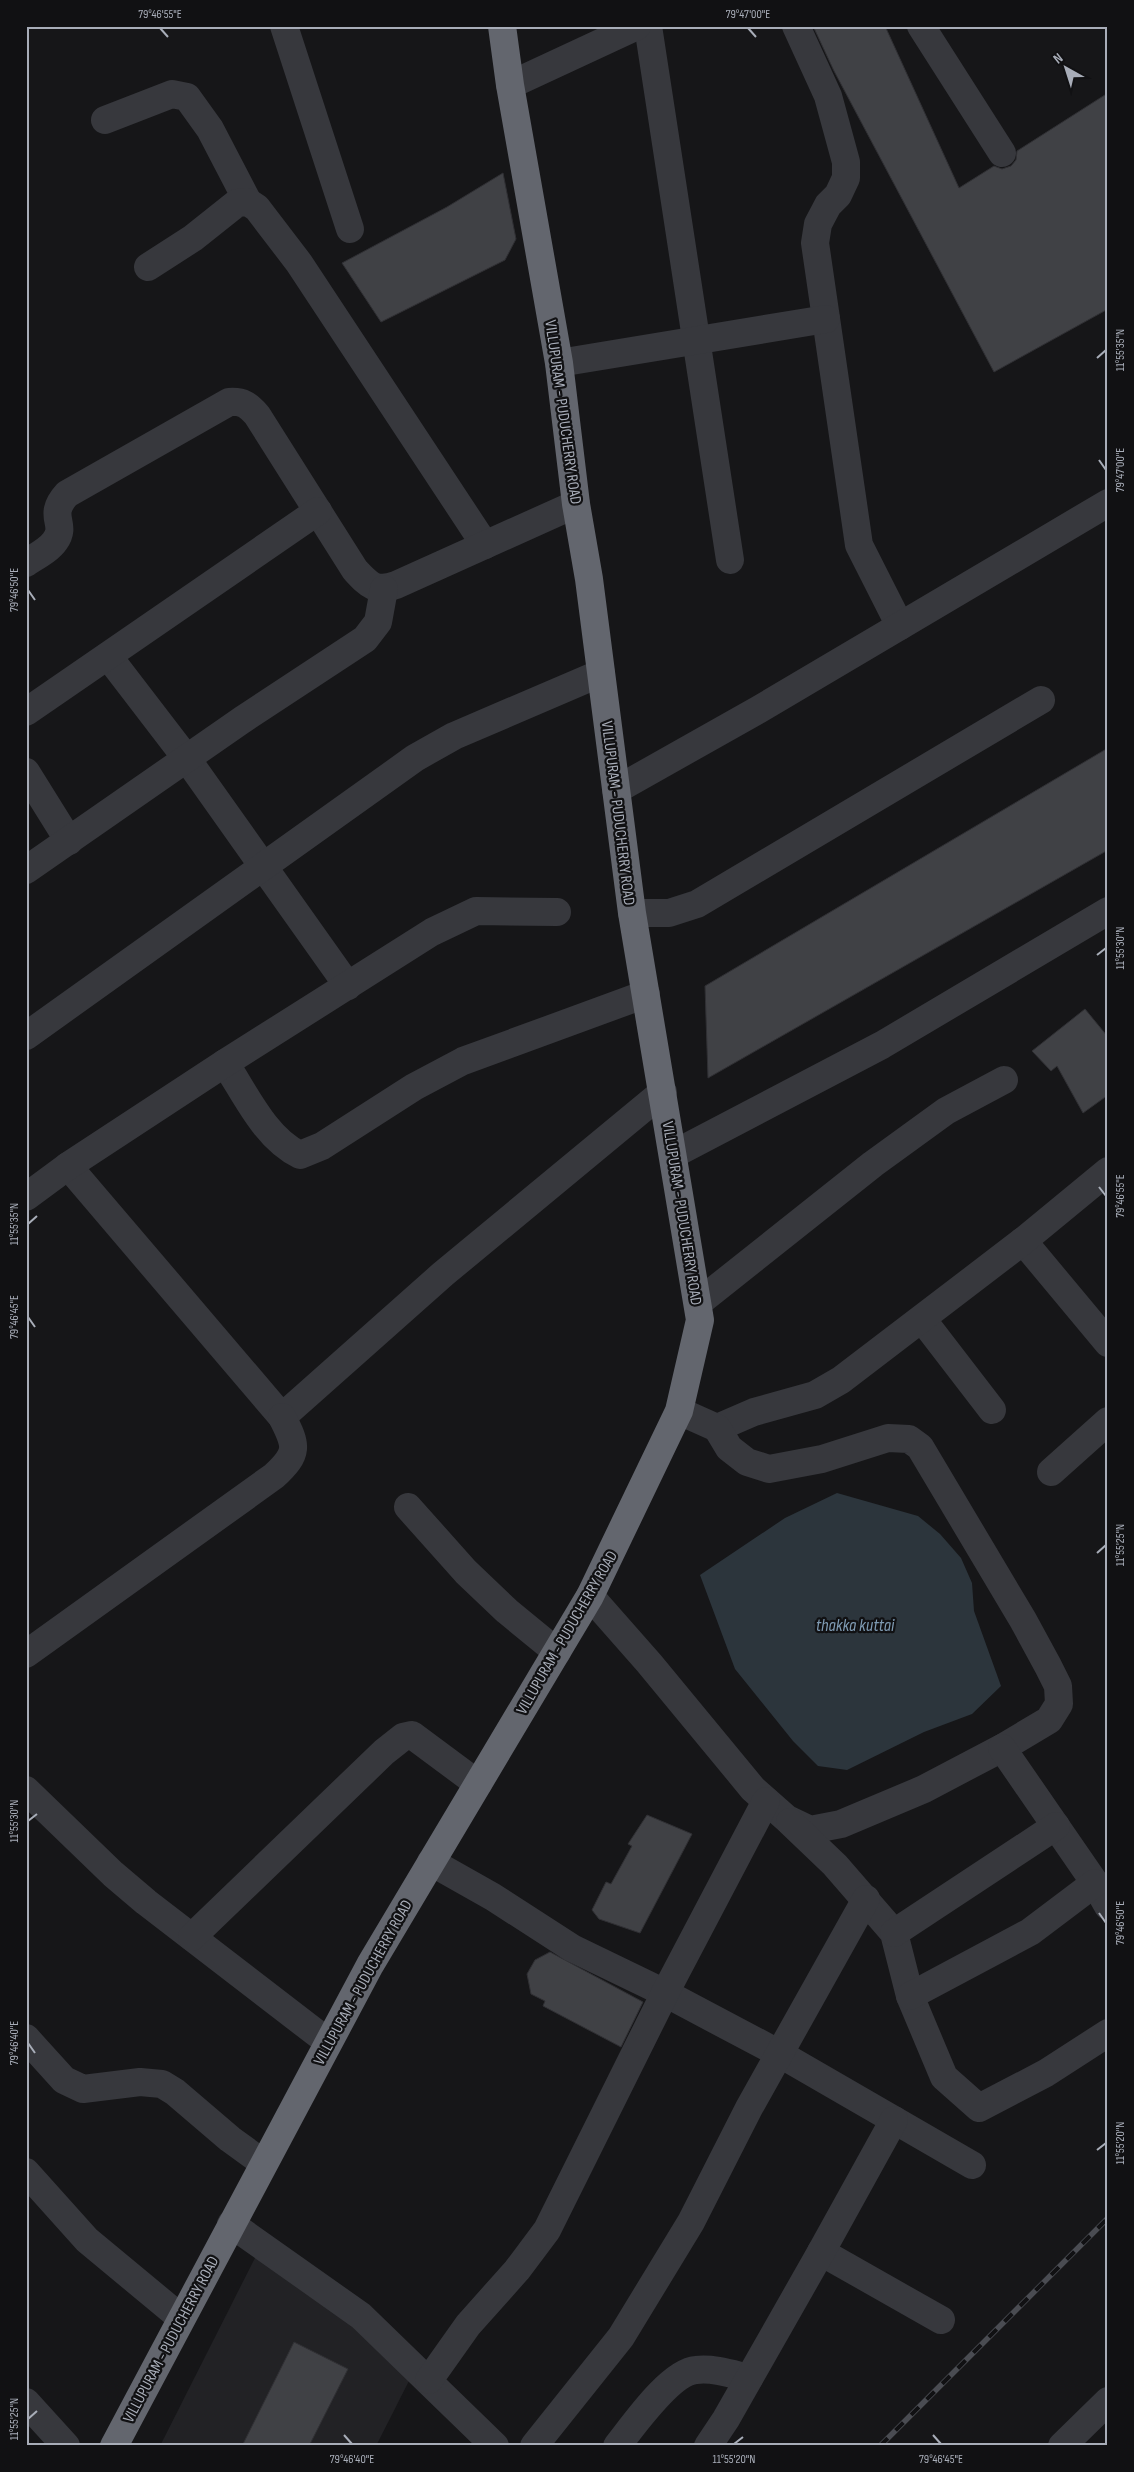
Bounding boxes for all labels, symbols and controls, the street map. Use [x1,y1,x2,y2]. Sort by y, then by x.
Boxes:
text: 79°46'55"E [138,7,182,22]
text: 79°47'00"E [726,7,770,22]
north arrow [1042,42,1092,92]
text: N [1050,49,1066,67]
street label: VILLUPURAM - PUDUCHERRY ROAD [540,319,585,506]
text: 11°55'35"N [1113,329,1128,371]
text: 79°47'00"E [1113,448,1128,492]
text: 79°46'50"E [7,568,22,612]
street label: VILLUPURAM - PUDUCHERRY ROAD [597,720,638,907]
text: 11°55'30"N [1113,927,1128,969]
street label: VILLUPURAM - PUDUCHERRY ROAD [658,1120,705,1307]
text: 79°46'55"E [1113,1174,1128,1218]
text: 11°55'35"N [7,1203,22,1245]
text: 79°46'45"E [7,1295,22,1339]
text: 11°55'25"N [1113,1524,1128,1566]
street label: VILLUPURAM - PUDUCHERRY ROAD [513,1547,622,1718]
water label: thakka kuttai [816,1615,895,1636]
text: 11°55'30"N [7,1800,22,1842]
street label: VILLUPURAM - PUDUCHERRY ROAD [310,1897,417,2069]
text: 79°46'50"E [1113,1901,1128,1945]
text: 79°46'40"E [7,2021,22,2065]
text: 11°55'20"N [1113,2122,1128,2164]
street label: VILLUPURAM - PUDUCHERRY ROAD [119,2253,223,2426]
text: 11°55'25"N [7,2398,22,2440]
text: 79°46'40"E [330,2452,374,2467]
text: 11°55'20"N [713,2452,755,2467]
text: 79°46'45"E [919,2452,963,2467]

